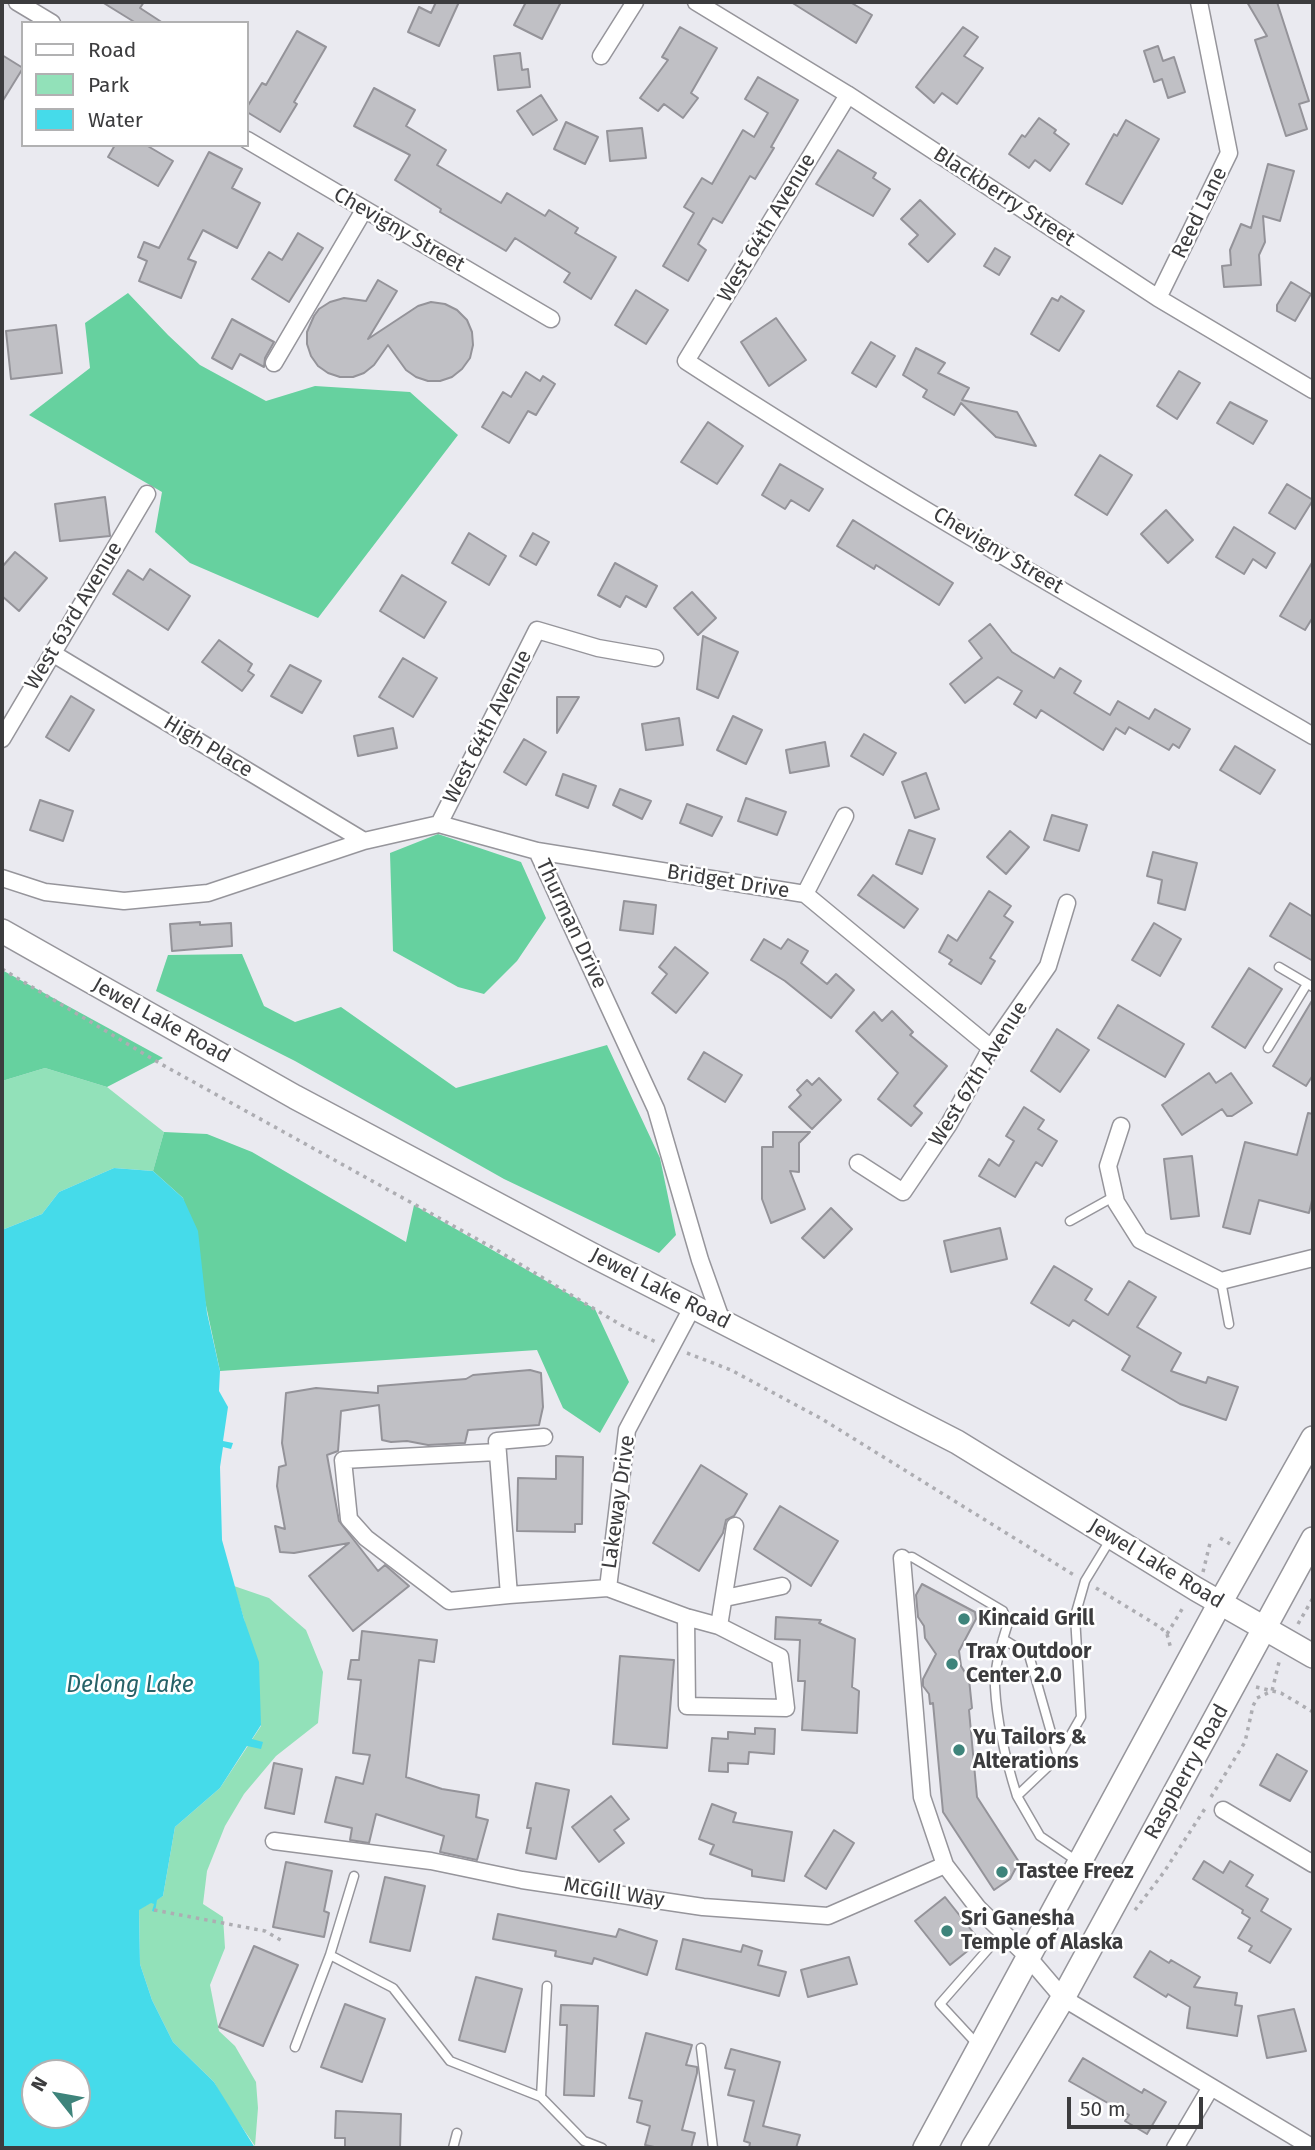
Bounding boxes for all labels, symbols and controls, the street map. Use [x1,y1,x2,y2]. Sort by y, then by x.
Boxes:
legend [21,21,248,147]
text: Road [88,37,136,63]
text: Park [88,72,129,98]
text: Water [88,107,143,133]
street label: Blackberry Street [928,142,1080,252]
street label: West 64th Avenue [713,149,821,307]
street label: Reed Lane [1167,163,1233,263]
street label: Chevigny Street [329,182,469,278]
street label: Chevigny Street [928,502,1068,600]
street label: West 63rd Avenue [20,537,128,695]
street label: West 64th Avenue [438,646,538,808]
street label: High Place [159,711,257,783]
street label: Thurman Drive [530,855,612,993]
street label: Bridget Drive [665,860,791,904]
street label: Jewel Lake Road [88,973,234,1069]
street label: West 67th Avenue [924,997,1034,1151]
street label: Jewel Lake Road [586,1243,734,1335]
street label: Lakeway Drive [597,1434,641,1570]
street label: Jewel Lake Road [1084,1514,1228,1614]
place label: Kincaid Grill [978,1606,1095,1632]
marker: Kincaid Grill [956,1611,972,1627]
place label: Trax Outdoor Center 2.0 [966,1639,1091,1689]
marker: Trax Outdoor Center 2.0 [944,1656,960,1672]
water label: Delong Lake [66,1672,194,1700]
street label: Raspberry Road [1140,1700,1234,1844]
place label: Yu Tailors & Alterations [973,1725,1087,1775]
marker: Yu Tailors & Alterations [951,1742,967,1758]
place label: Tastee Freez [1016,1859,1134,1885]
marker: Tastee Freez [994,1864,1010,1880]
street label: McGill Way [562,1873,666,1913]
place label: Sri Ganesha Temple of Alaska [961,1906,1123,1956]
marker: Sri Ganesha Temple of Alaska [939,1923,955,1939]
north arrow [21,2059,91,2129]
text: N [26,2073,52,2095]
scale bar [1070,2084,1206,2128]
text: 50 m [1080,2096,1126,2122]

